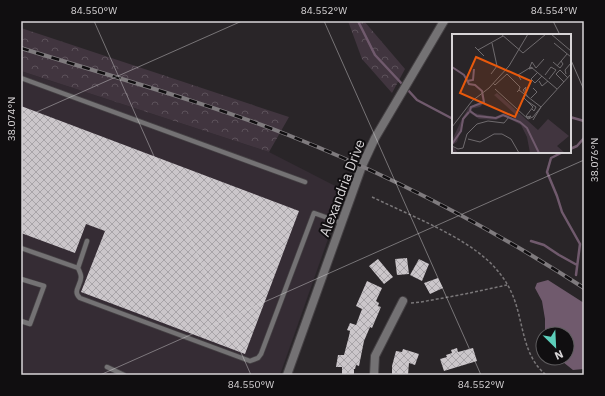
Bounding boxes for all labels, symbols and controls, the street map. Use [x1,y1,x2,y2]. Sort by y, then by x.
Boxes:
text: 84.550°W [71,4,117,17]
text: 84.552°W [301,4,347,17]
text: 84.554°W [531,4,577,17]
inset map [452,34,571,153]
text: 38.074°N [5,97,18,141]
street label: Alexandria Drive [315,136,369,239]
text: 38.076°N [588,138,601,182]
north arrow [535,326,575,366]
text: N [553,347,566,363]
text: 84.550°W [228,378,274,391]
text: 84.552°W [458,378,504,391]

